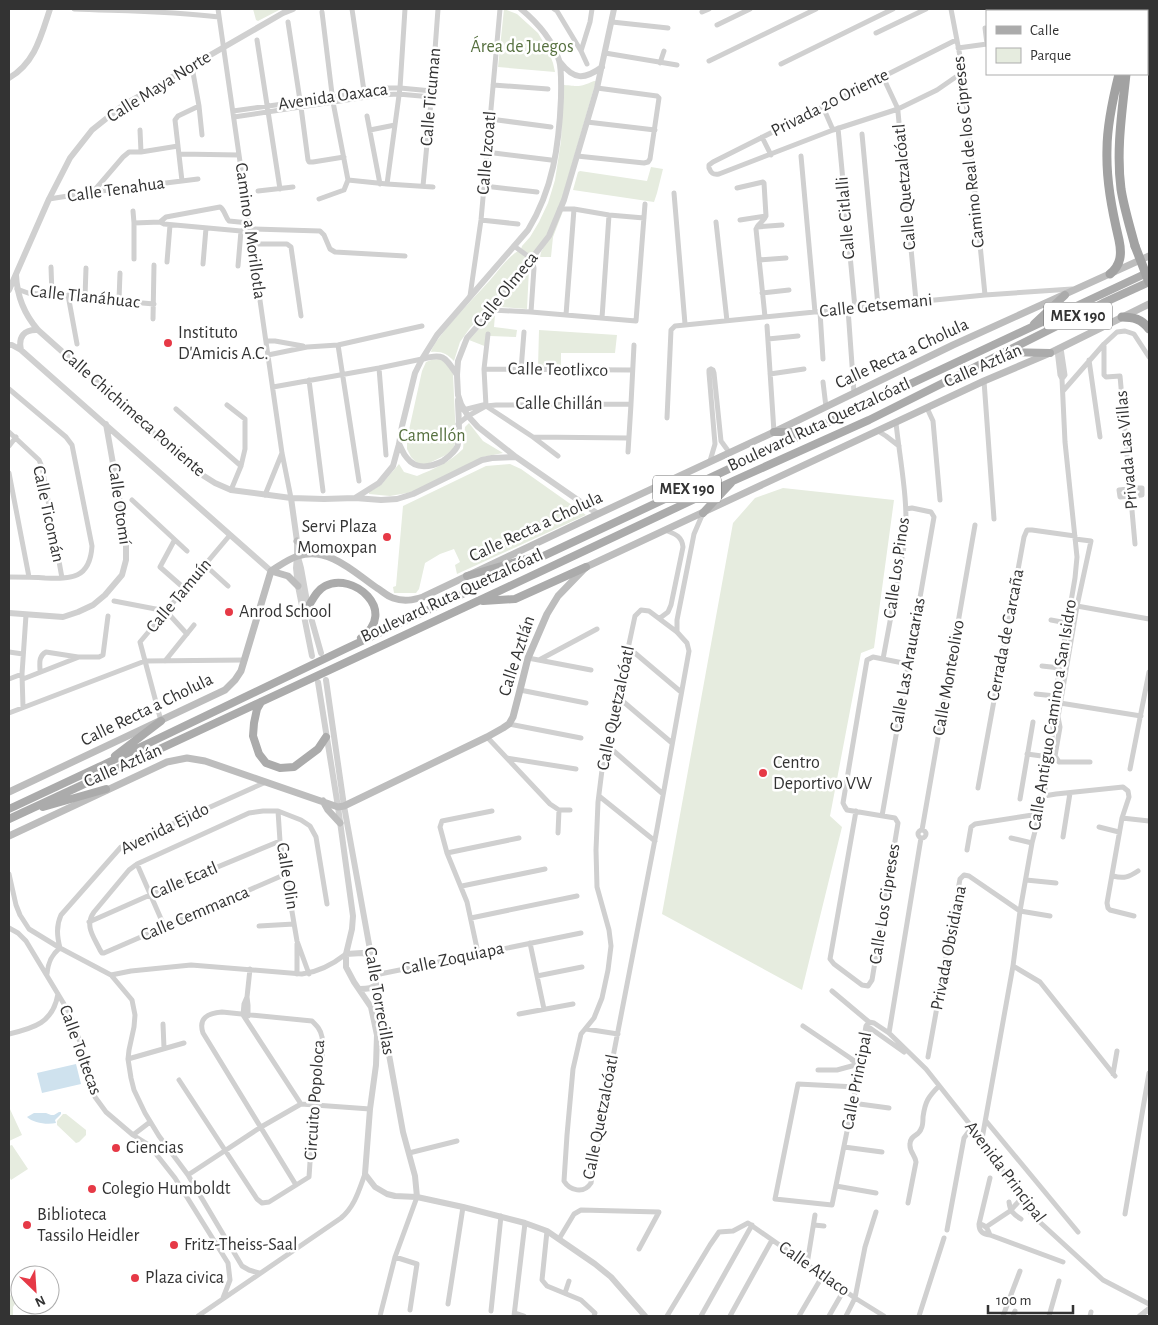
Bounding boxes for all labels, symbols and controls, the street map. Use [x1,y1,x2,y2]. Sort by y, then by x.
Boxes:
legend [986,10,1148,75]
text: Calle [1030,23,1059,38]
park label: Área de Juegos [470,35,574,56]
street label: Calle Ticuman [418,47,444,147]
street label: Calle Maya Norte [104,48,214,126]
text: Parque [1030,48,1071,63]
street label: Camino Real de los Cipreses [950,55,988,249]
street label: Privada 20 Oriente [768,66,892,140]
street label: Avenida Oaxaca [277,80,389,114]
street label: Calle Izcoatl [474,110,500,196]
street label: Calle Quetzalcóatl [890,123,920,251]
street label: Camino a Morillotla [232,162,268,300]
street label: Calle Tenahua [66,174,166,206]
street label: Calle Citlalli [833,176,859,260]
street label: Calle Olmeca [470,249,542,331]
street label: Calle Tlanáhuac [29,282,141,312]
street label: Calle Getsemani [819,291,933,321]
road number: MEX 190 [1044,302,1112,330]
street label: Calle Recta a Cholula [833,315,971,393]
place label: Instituto D'Amicis A.C. [178,324,268,363]
marker: Instituto D'Amicis A.C. [162,337,174,349]
street label: Calle Aztlán [941,341,1025,391]
street label: Calle Chichimeca Poniente [57,346,209,480]
street label: Calle Teotlixco [508,360,609,380]
street label: Boulevard Ruta Quetzalcóatl [725,375,913,475]
street label: Privada Las Villas [1113,390,1141,510]
street label: Calle Chillán [515,395,603,413]
park label: Camellón [398,427,466,445]
street label: Calle Otomí [104,462,134,547]
street label: Calle Ticomán [29,464,67,564]
road number: MEX 190 [653,476,721,502]
street label: Calle Recta a Cholula [467,488,605,566]
street label: Calle Los Pinos [881,516,913,620]
place label: Servi Plaza Momoxpan [297,518,377,557]
marker: Servi Plaza Momoxpan [381,531,393,543]
street label: Boulevard Ruta Quetzalcóatl [358,546,546,646]
street label: Calle Tamuín [143,555,215,637]
street label: Cerrada de Carcaña [984,567,1028,703]
street label: Calle Las Araucarias [887,596,929,734]
street label: Calle Antiguo Camino a San Isidro [1026,598,1080,832]
place label: Anrod School [239,603,332,621]
marker: Anrod School [223,606,235,618]
street label: Calle Aztlán [496,614,538,698]
street label: Calle Monteolivo [930,619,968,737]
street label: Calle Quetzalcóatl [594,644,638,772]
street label: Calle Recta a Cholula [78,670,216,750]
street label: Calle Aztlán [81,741,165,791]
place label: Centro Deportivo VW [773,754,872,793]
marker: Centro Deportivo VW [757,767,769,779]
street label: Avenida Ejido [118,800,212,858]
street label: Calle Olin [273,841,301,911]
street label: Calle Los Cipreses [867,842,903,966]
street label: Calle Ecatl [148,859,220,903]
street label: Calle Cemmanca [138,883,252,945]
street label: Privada Obsidiana [928,884,970,1012]
street label: Calle Zoquiapa [400,939,506,979]
street label: Calle Torrecillas [361,946,397,1056]
street label: Calle Toltecas [55,1003,105,1097]
street label: Calle Principal [839,1030,875,1132]
street label: Circuito Popoloca [302,1039,328,1161]
street label: Calle Quetzalcóatl [580,1053,622,1181]
street label: Avenida Principal [961,1118,1049,1226]
place label: Ciencias [126,1139,184,1157]
marker: Ciencias [110,1142,122,1154]
place label: Colegio Humboldt [102,1180,231,1198]
marker: Colegio Humboldt [86,1183,98,1195]
place label: Biblioteca Tassilo Heidler [37,1206,140,1245]
marker: Biblioteca Tassilo Heidler [21,1219,33,1231]
place label: Fritz-Theiss-Saal [184,1236,297,1254]
street label: Calle Atlaco [775,1238,853,1300]
marker: Fritz-Theiss-Saal [168,1239,180,1251]
north arrow [10,1265,60,1315]
place label: Plaza civica [145,1269,224,1287]
marker: Plaza civica [129,1272,141,1284]
scale bar [988,1282,1073,1314]
text: N [33,1292,47,1309]
text: 100 m [996,1293,1031,1308]

